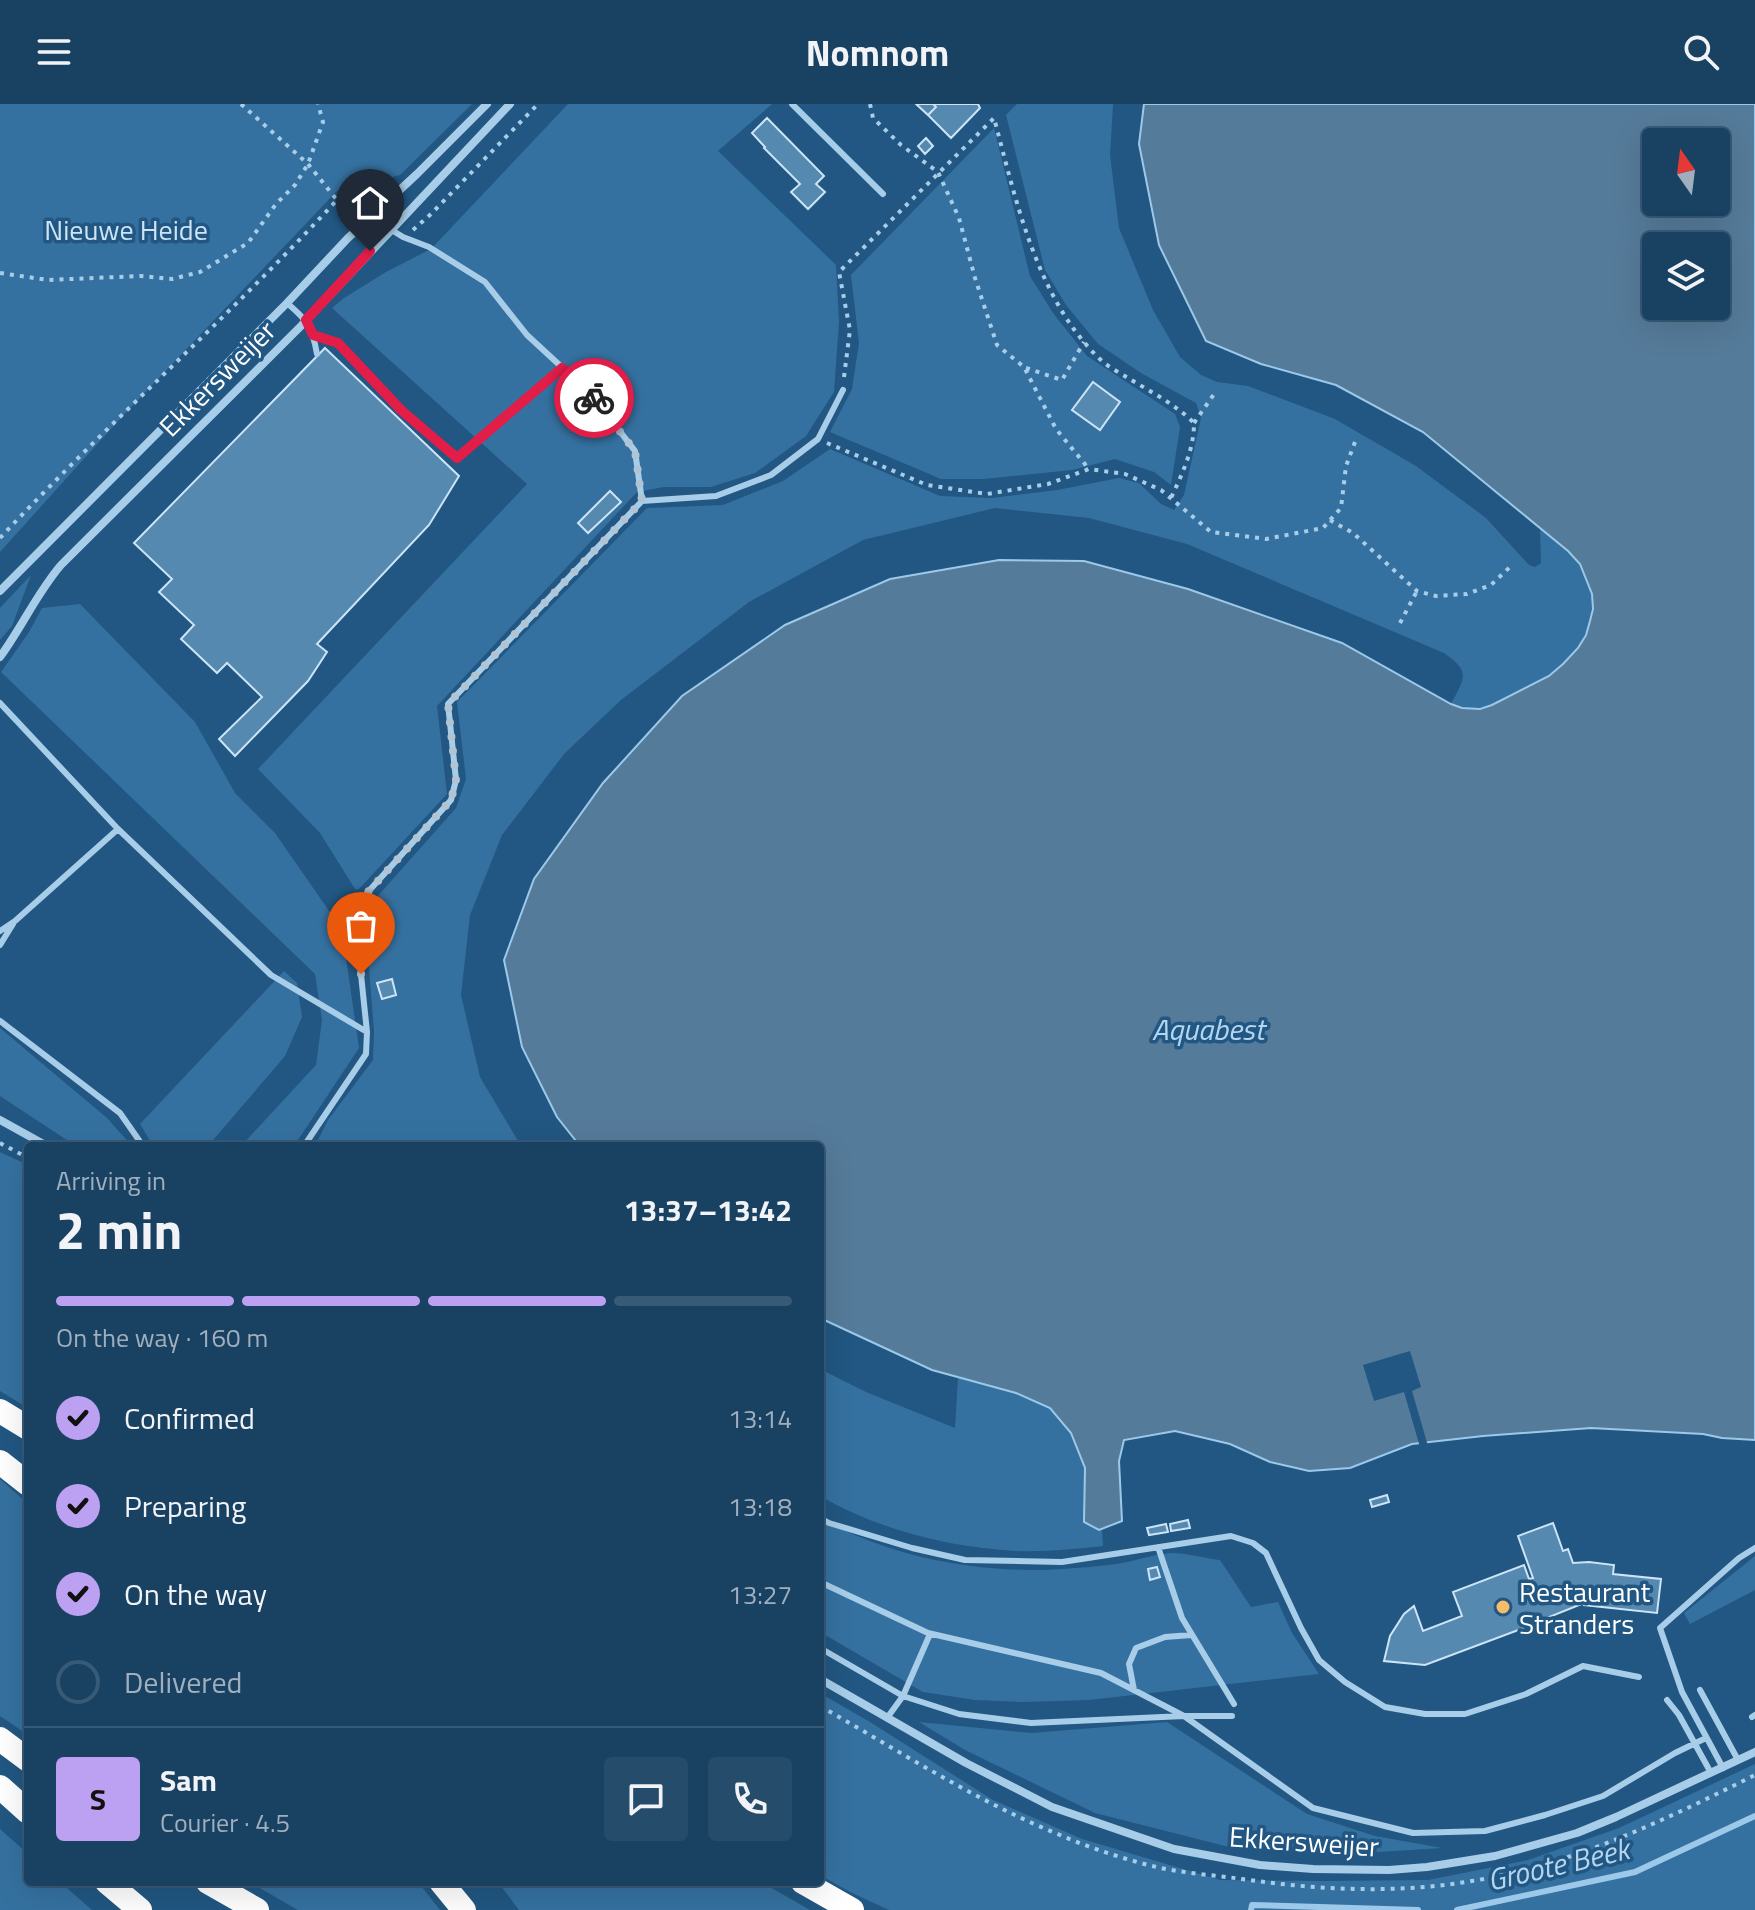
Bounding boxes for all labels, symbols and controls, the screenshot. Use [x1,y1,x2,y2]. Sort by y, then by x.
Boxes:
text: Nomnom [806,25,949,80]
icon: menu [32,30,76,74]
icon: search [1679,30,1723,74]
north arrow [1642,128,1730,216]
map controls [1642,128,1730,320]
pin [336,169,404,251]
icon: home [348,181,392,225]
park label: Nieuwe Heide [44,208,208,251]
button: layers [1642,232,1730,320]
street label: Ekkersweijer [149,310,285,446]
courier [554,358,634,438]
icon: bike [572,376,616,420]
pin [327,892,395,974]
icon: bag [339,904,383,948]
water label: Aquabest [1152,1006,1268,1052]
text: Arriving in [56,1161,166,1200]
text: 13:37–13:42 [624,1187,792,1233]
text: 2 min [56,1190,182,1269]
text: On the way · 160 m [56,1318,268,1357]
text: Confirmed [124,1395,255,1441]
icon: check [56,1396,100,1440]
text: 13:14 [728,1399,792,1438]
text: Preparing [124,1483,246,1529]
icon: check [56,1484,100,1528]
text: 13:18 [728,1487,792,1526]
place label: Restaurant Stranders [1519,1570,1651,1645]
text: On the way [124,1571,267,1617]
icon: check [56,1572,100,1616]
text: 13:27 [728,1575,792,1614]
marker: Restaurant Stranders [1494,1598,1512,1616]
text: Delivered [124,1659,242,1705]
text: Sam [160,1757,217,1803]
button: chat [604,1757,688,1841]
button: phone [708,1757,792,1841]
text: S [90,1776,106,1822]
text: Courier · 4.5 [160,1803,290,1842]
street label: Ekkersweijer [1228,1814,1381,1868]
water label: Groote Beek [1483,1825,1637,1903]

